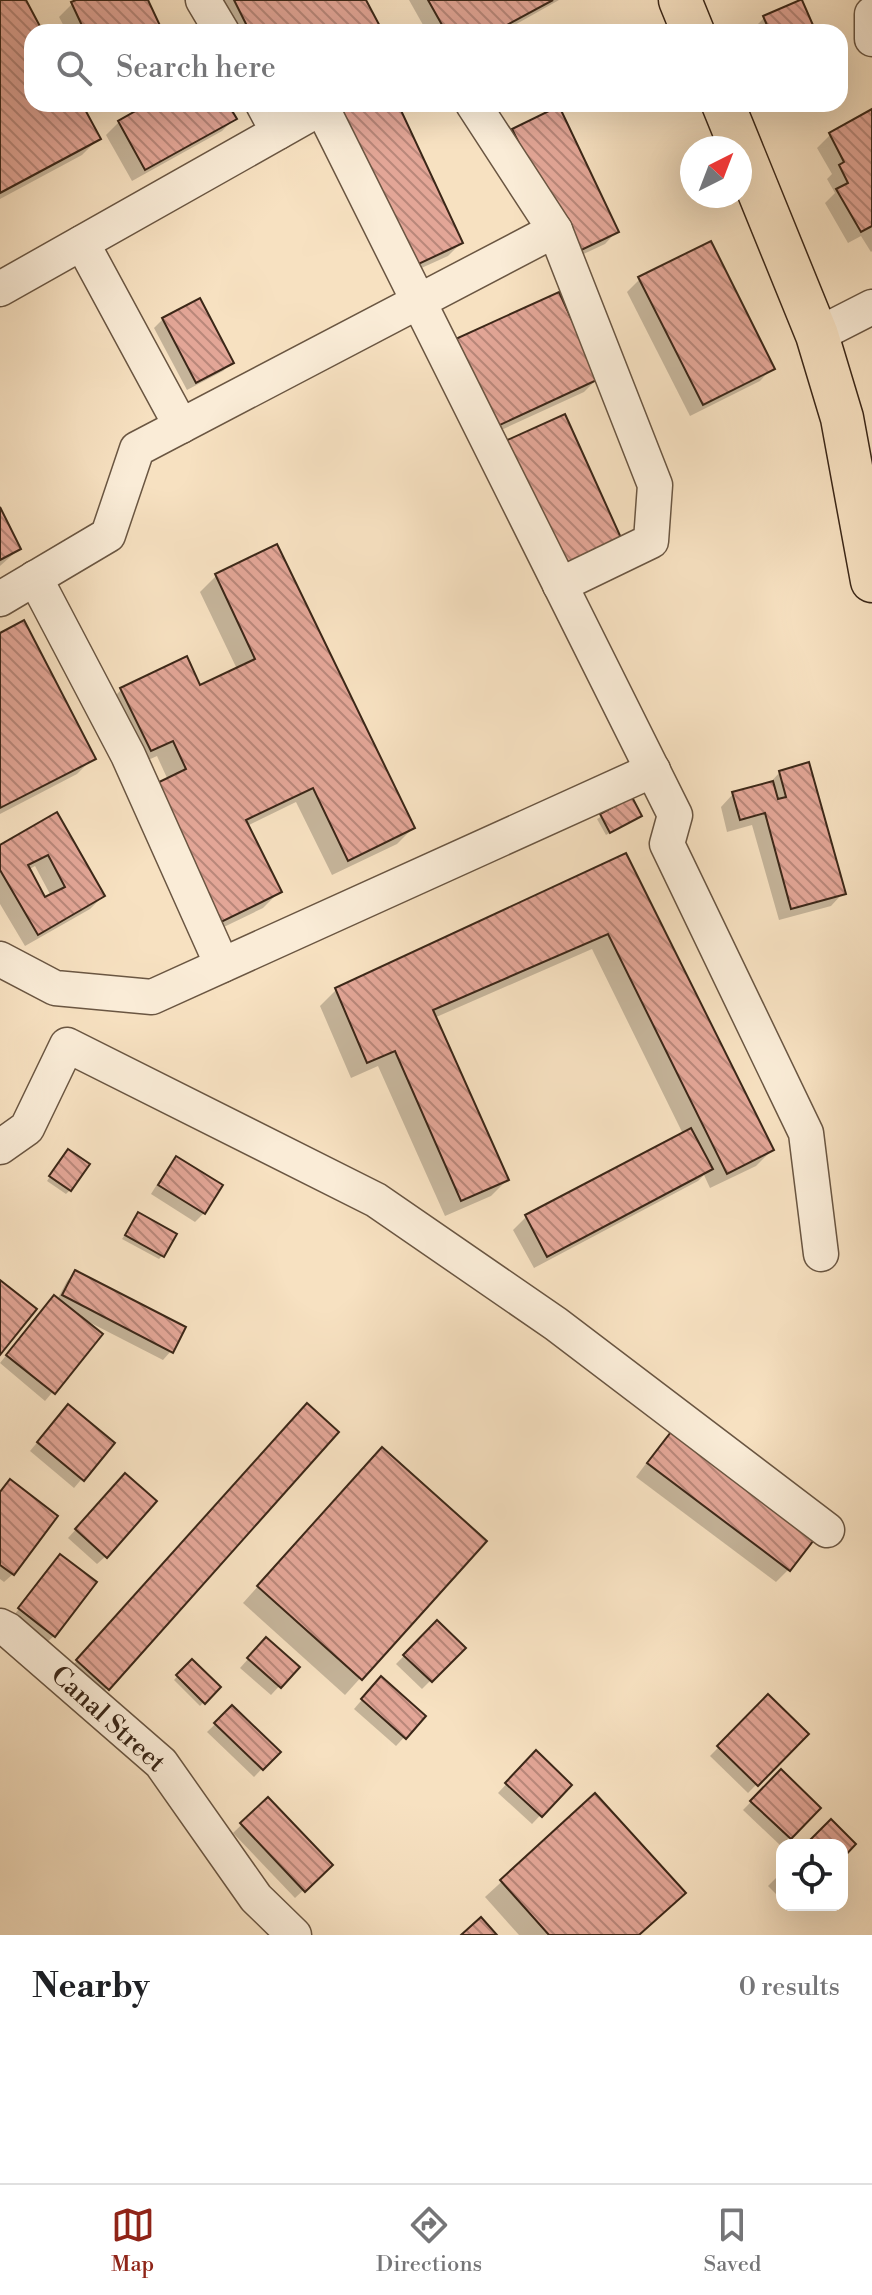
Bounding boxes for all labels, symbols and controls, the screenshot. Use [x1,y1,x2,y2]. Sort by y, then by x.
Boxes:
search box [24,24,848,112]
icon: search [52,46,96,90]
text: Search here [116,49,276,87]
north arrow [680,136,752,208]
street label: Canal Street [44,1659,172,1779]
map controls [776,1839,848,1911]
button: locate [776,1839,848,1911]
text: Nearby [32,1966,150,2008]
text: 0 results [739,1971,840,2003]
tab: Map [111,2203,155,2278]
tab: Directions [376,2203,482,2278]
tab: Saved [704,2203,761,2278]

